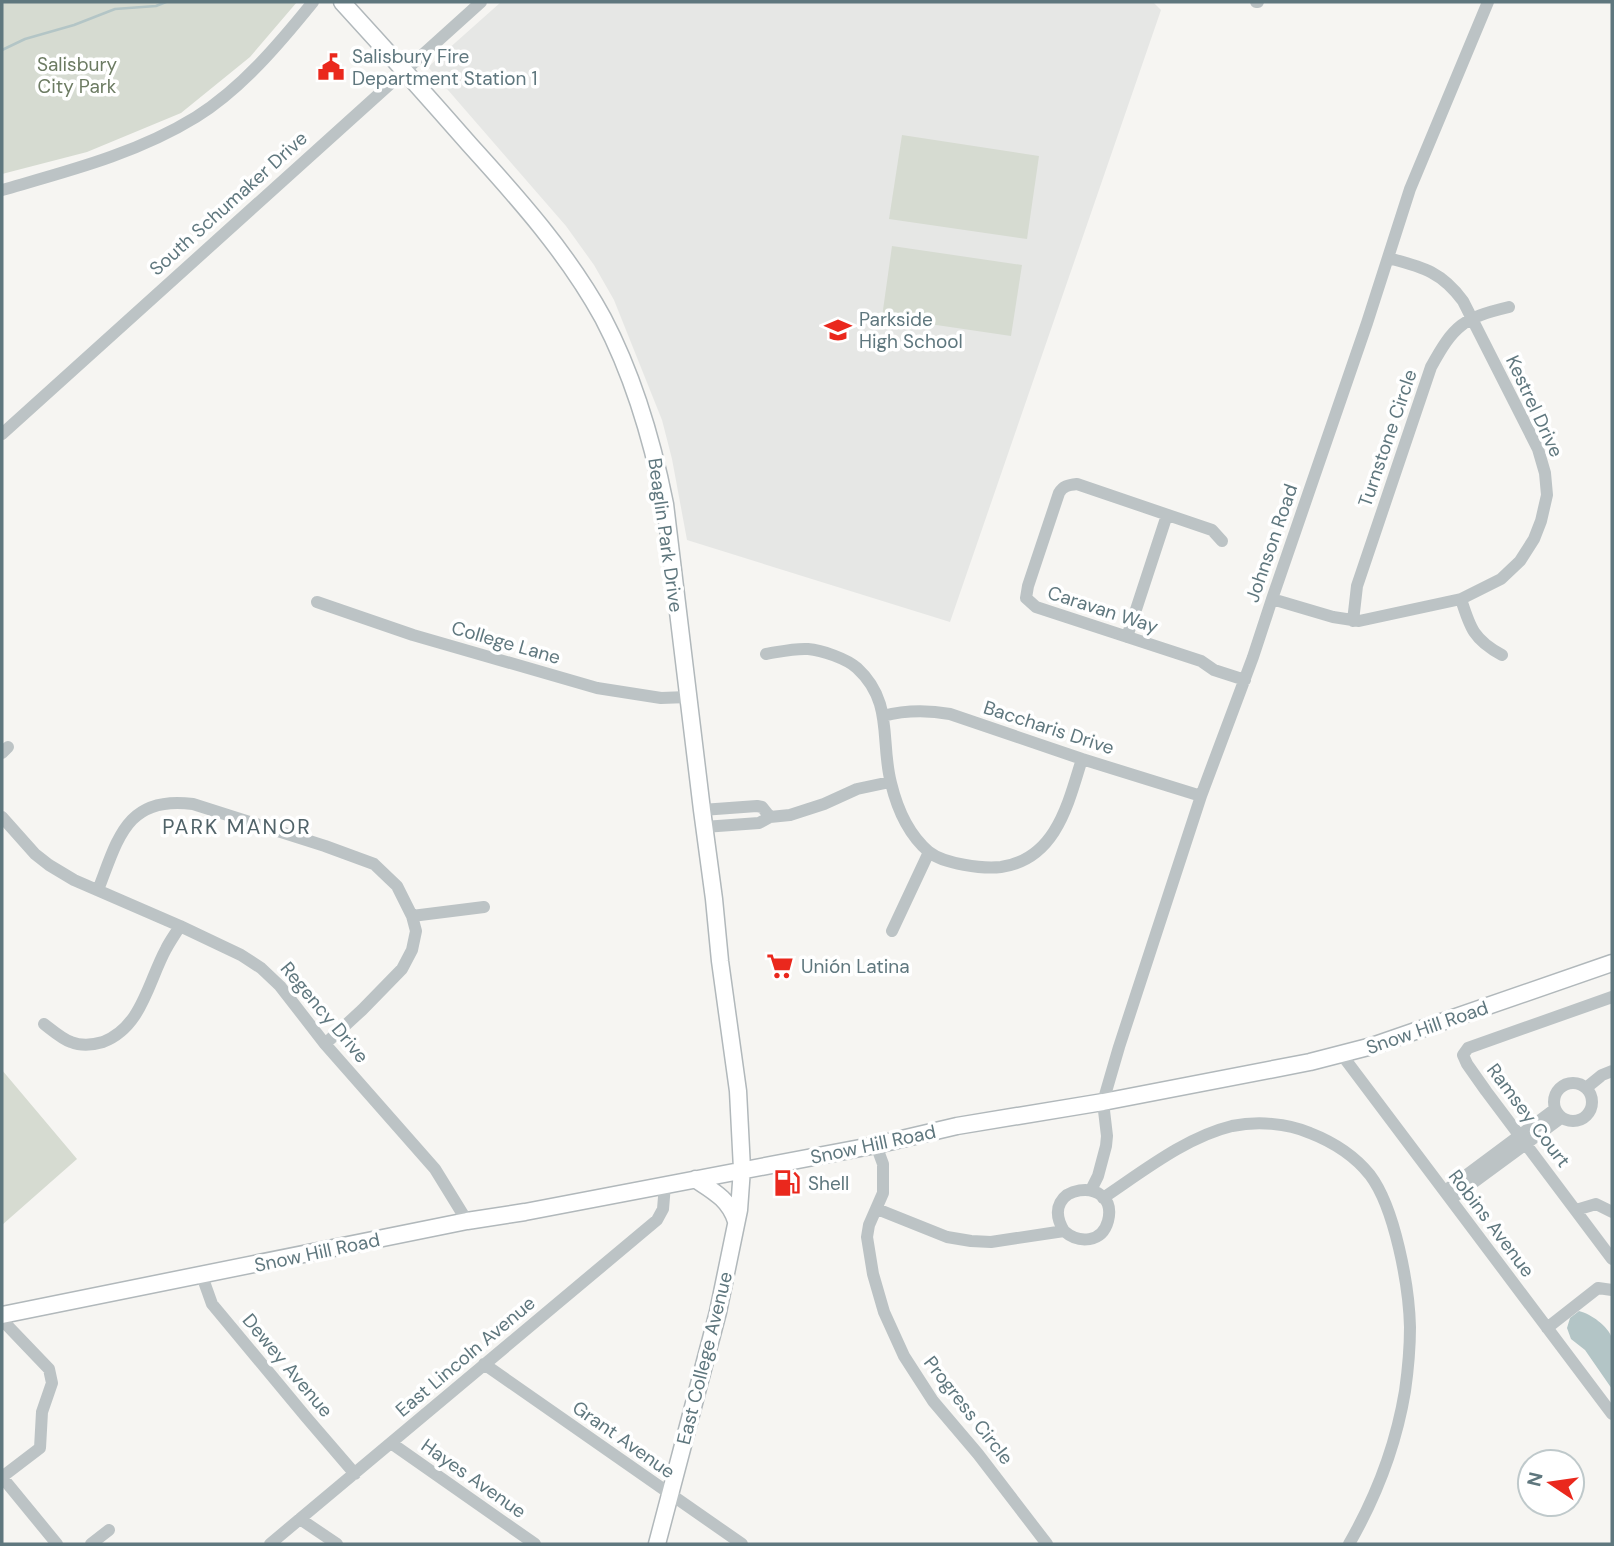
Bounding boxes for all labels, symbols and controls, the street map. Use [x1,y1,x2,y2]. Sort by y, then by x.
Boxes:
place label: Salisbury Fire Department Station 1 [352,44,537,91]
park label: Salisbury City Park [37,52,117,99]
public building icon: Salisbury Fire Department Station 1 [316,52,346,82]
street label: South Schumaker Drive [144,126,313,281]
place label: Parkside High School [859,307,963,354]
school or university icon: Parkside High School [823,315,853,345]
street label: Kestrel Drive [1500,351,1569,461]
street label: Turnstone Circle [1352,366,1423,510]
street label: Beaglin Park Drive [642,456,689,614]
street label: Johnson Road [1240,481,1303,606]
street label: Caravan Way [1044,580,1162,639]
street label: College Lane [448,615,563,670]
street label: Baccharis Drive [980,695,1117,760]
district label: PARK MANOR [162,813,312,841]
supermarket icon: Unión Latina [765,951,795,981]
place label: Unión Latina [801,954,909,979]
street label: Regency Drive [275,956,374,1068]
street label: Snow Hill Road [1363,995,1492,1060]
street label: Ramsey Court [1481,1058,1576,1172]
street label: Snow Hill Road [808,1119,938,1170]
street label: Robins Avenue [1443,1164,1540,1282]
fuel station icon: Shell [772,1168,802,1198]
place label: Shell [808,1171,849,1196]
street label: Snow Hill Road [252,1227,382,1278]
street label: East College Avenue [671,1269,738,1447]
street label: East Lincoln Avenue [390,1291,540,1422]
street label: Dewey Avenue [237,1308,338,1422]
street label: Progress Circle [918,1351,1019,1470]
street label: Grant Avenue [567,1395,680,1484]
street label: Hayes Avenue [416,1433,531,1524]
north arrow [1516,1448,1586,1518]
text: N [1521,1470,1549,1489]

